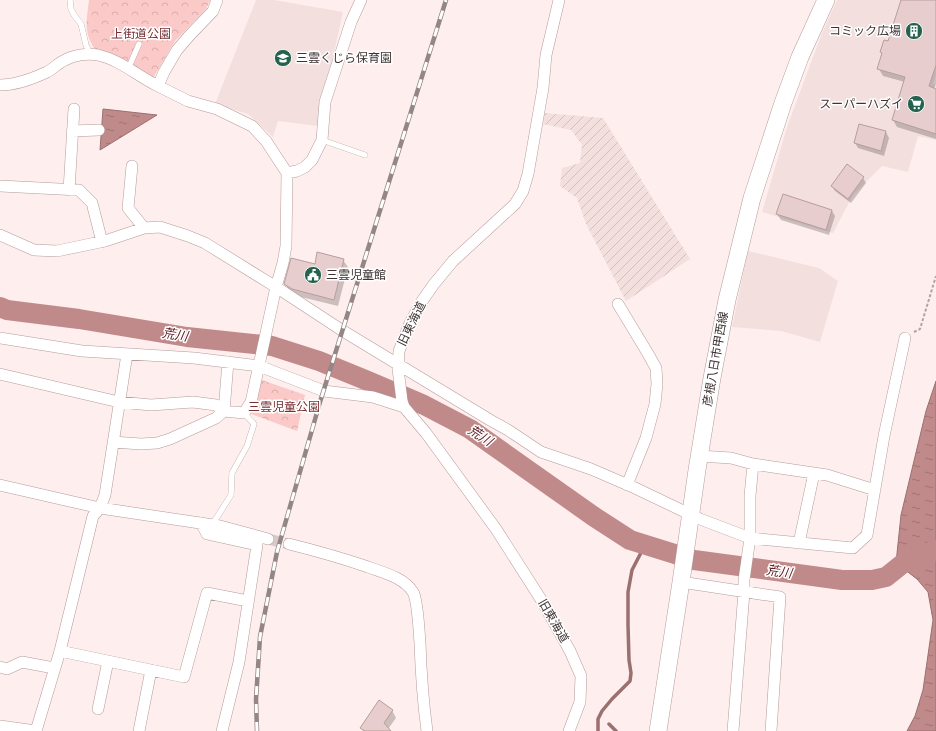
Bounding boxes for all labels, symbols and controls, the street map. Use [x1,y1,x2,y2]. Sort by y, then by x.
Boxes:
building icon: コミック広場 [904,21,924,41]
place label: コミック広場 [829,24,901,39]
park label: 上街道公園 [111,27,171,42]
school or university icon: 三雲くじら保育園 [273,48,293,68]
place label: 三雲くじら保育園 [296,51,392,66]
supermarket icon: スーパーハズイ [906,94,926,114]
place label: スーパーハズイ [819,97,903,112]
public building icon: 三雲児童館 [303,265,323,285]
place label: 三雲児童館 [326,268,386,283]
street label: 旧東海道 [395,299,429,349]
street label: 彦根八日市甲西線 [700,310,732,408]
water label: 荒川 [161,325,191,345]
park label: 三雲児童公園 [248,400,320,415]
water label: 荒川 [465,422,497,451]
water label: 荒川 [765,562,795,582]
street label: 旧東海道 [535,596,571,646]

